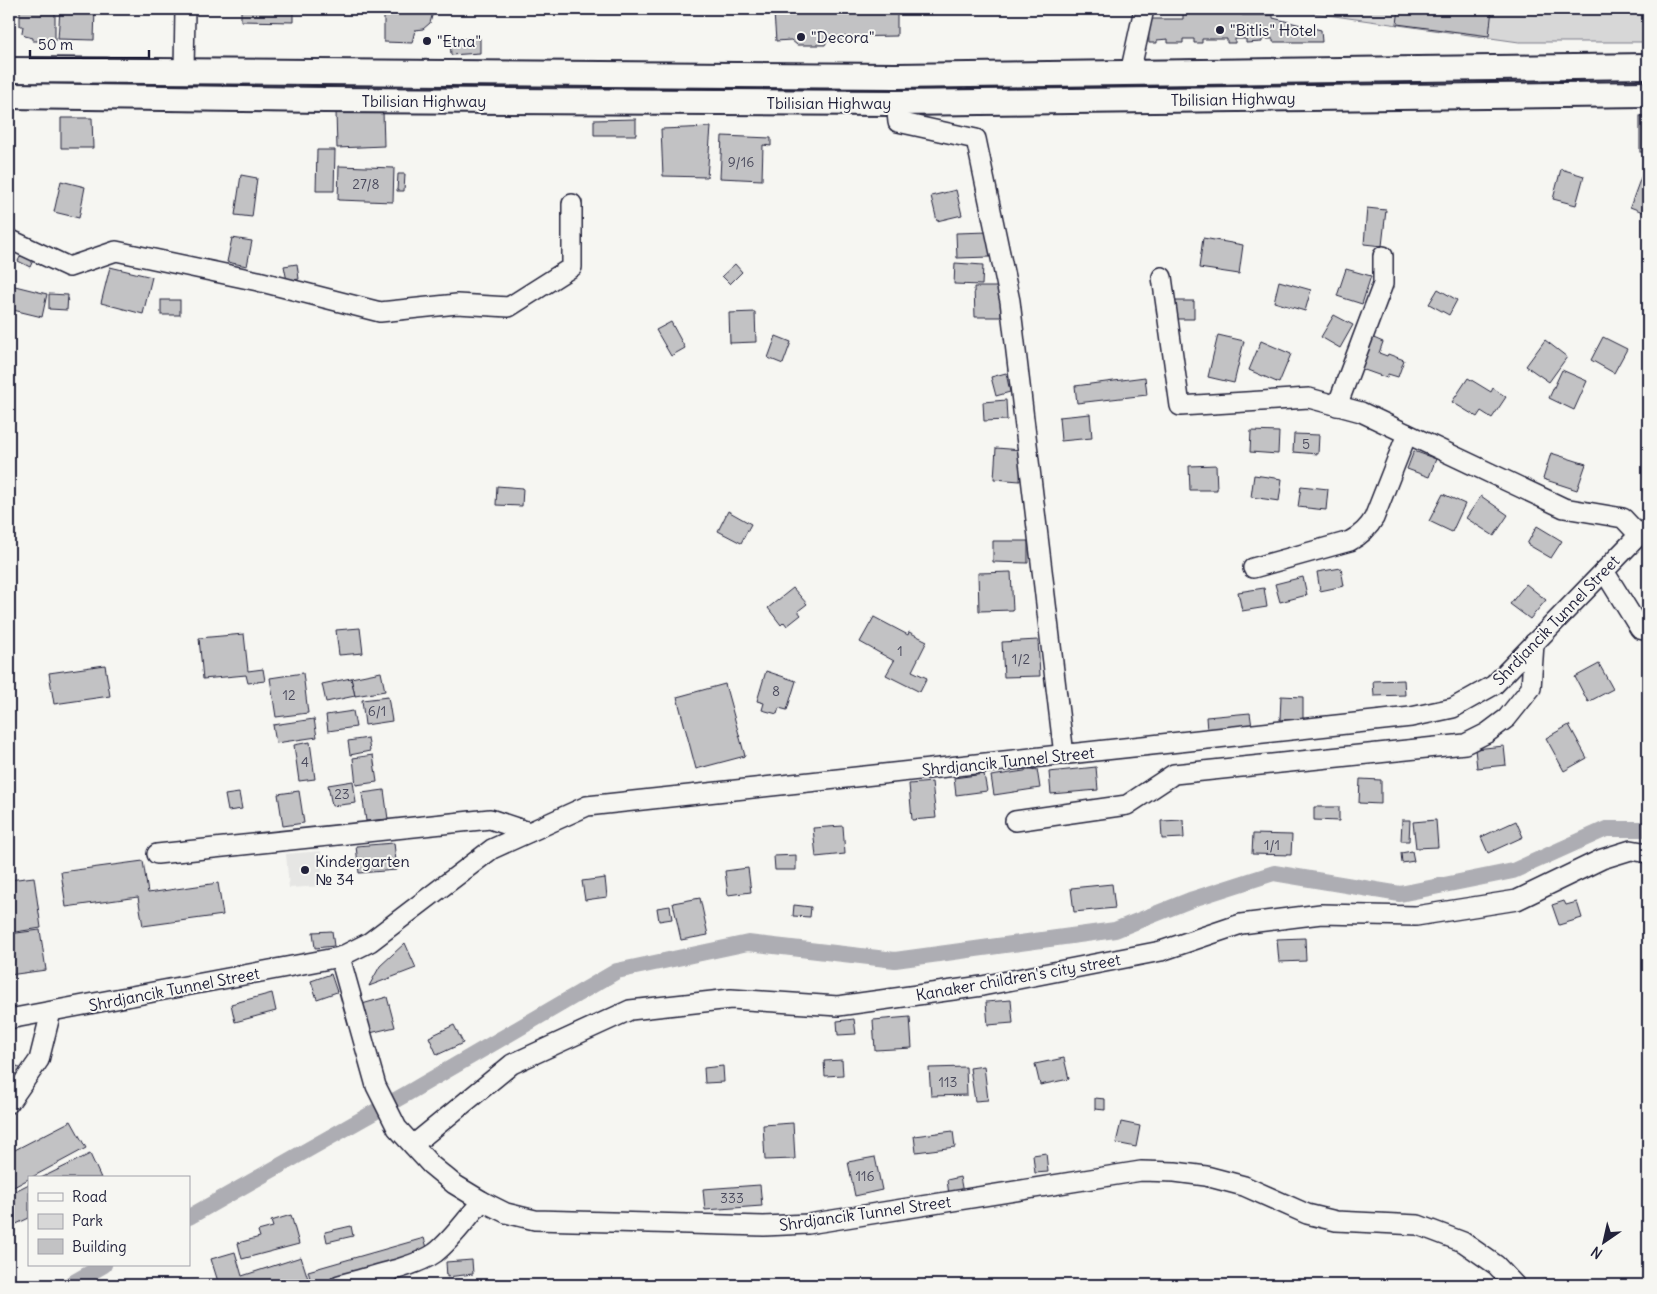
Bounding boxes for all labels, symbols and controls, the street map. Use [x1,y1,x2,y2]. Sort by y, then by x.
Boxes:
place label: "Bitlis" Hotel [1230,20,1316,40]
marker: "Bitlis" Hotel [1214,24,1226,36]
place label: "Decora" [811,27,874,47]
scale bar [30,28,149,60]
place label: "Etna" [437,31,481,51]
marker: "Decora" [795,31,807,43]
text: 50 m [38,35,73,54]
marker: "Etna" [421,35,433,47]
street label: Tbilisian Highway [1170,88,1296,110]
street label: Tbilisian Highway [362,91,486,111]
street label: Tbilisian Highway [767,93,891,113]
house number: 9/16 [728,153,754,171]
house number: 27/8 [352,175,380,193]
house number: 5 [1302,435,1310,453]
street label: Shrdjancik Tunnel Street [1489,550,1624,689]
house number: 1 [897,642,903,660]
house number: 1/2 [1012,650,1030,668]
house number: 8 [772,682,780,700]
house number: 12 [282,686,296,704]
house number: 6/1 [368,702,386,720]
street label: Shrdjancik Tunnel Street [921,742,1096,780]
house number: 4 [301,753,309,771]
house number: 23 [334,785,350,803]
house number: 1/1 [1264,836,1280,854]
place label: Kindergarten № 34 [315,851,410,889]
marker: Kindergarten № 34 [299,864,311,876]
street label: Kanaker children's city street [914,949,1122,1005]
street label: Shrdjancik Tunnel Street [87,963,262,1015]
house number: 113 [938,1073,958,1091]
house number: 116 [855,1167,875,1185]
legend [28,1176,190,1266]
text: Road [72,1187,107,1206]
house number: 333 [720,1189,744,1207]
street label: Shrdjancik Tunnel Street [778,1191,953,1235]
text: Park [72,1211,103,1230]
north arrow [1580,1216,1630,1266]
text: Building [72,1237,127,1256]
text: N [1588,1243,1606,1263]

